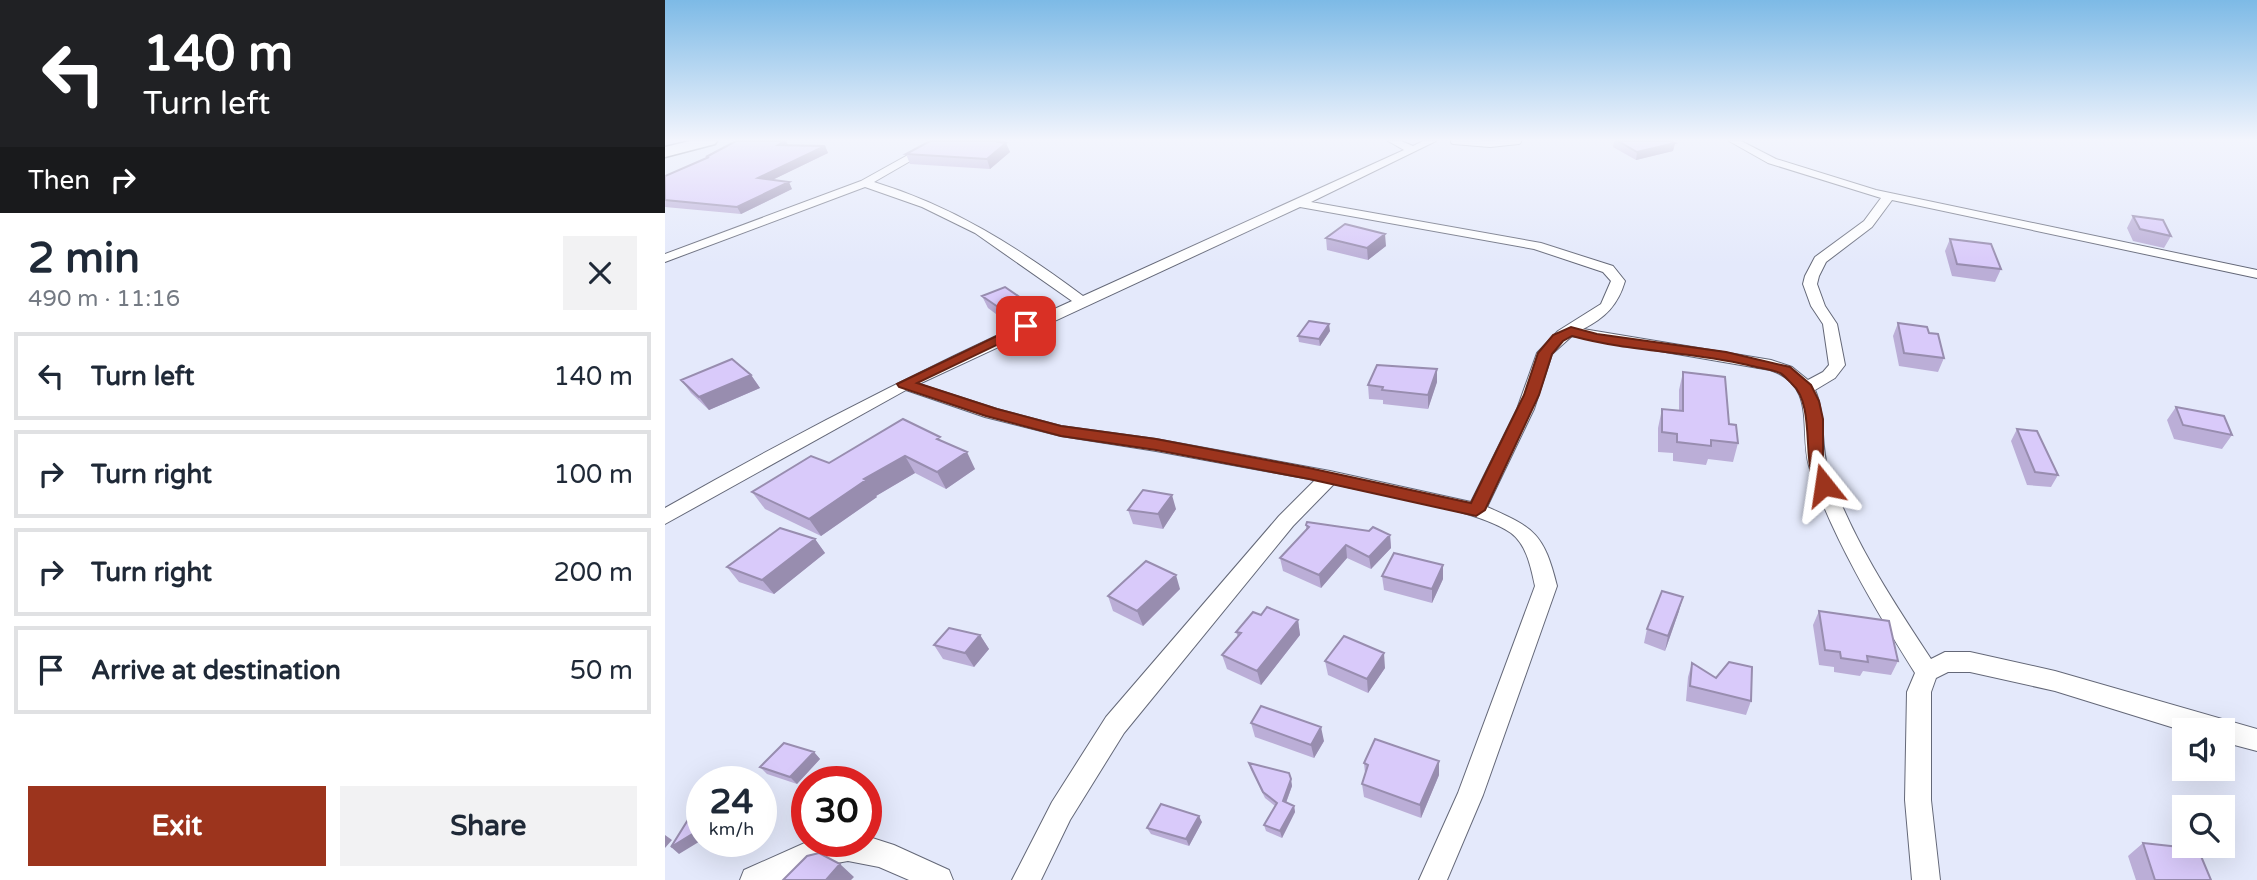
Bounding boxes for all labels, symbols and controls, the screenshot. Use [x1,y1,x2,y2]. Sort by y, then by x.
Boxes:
text: 140 m [143,25,293,84]
icon: left [28,28,119,119]
text: Turn left [143,85,270,123]
icon: right [104,161,142,199]
text: Then [28,165,90,196]
text: 2 min [28,233,140,284]
button: close [563,236,637,310]
text: 490 m · 11:16 [28,285,180,313]
pin [996,296,1056,356]
icon: arrive [1007,307,1045,345]
icon: left [32,357,70,395]
text: Turn left [91,361,194,392]
text: 140 m [553,361,633,392]
position arrow [1787,448,1861,522]
icon: right [32,455,70,493]
text: Turn right [91,459,212,490]
text: 100 m [553,459,633,490]
icon: right [32,553,70,591]
text: Turn right [91,557,212,588]
text: 200 m [553,557,633,588]
icon: arrive [32,651,70,689]
text: Arrive at destination [91,655,341,686]
text: 50 m [570,655,633,686]
map controls [2172,718,2235,858]
button: sound [2172,718,2235,781]
speed limit sign: 30 [791,766,882,857]
text: 24 [710,781,753,823]
button: Exit [28,786,326,866]
button: Share [340,786,637,866]
button: search [2172,795,2235,858]
text: km/h [709,818,754,840]

